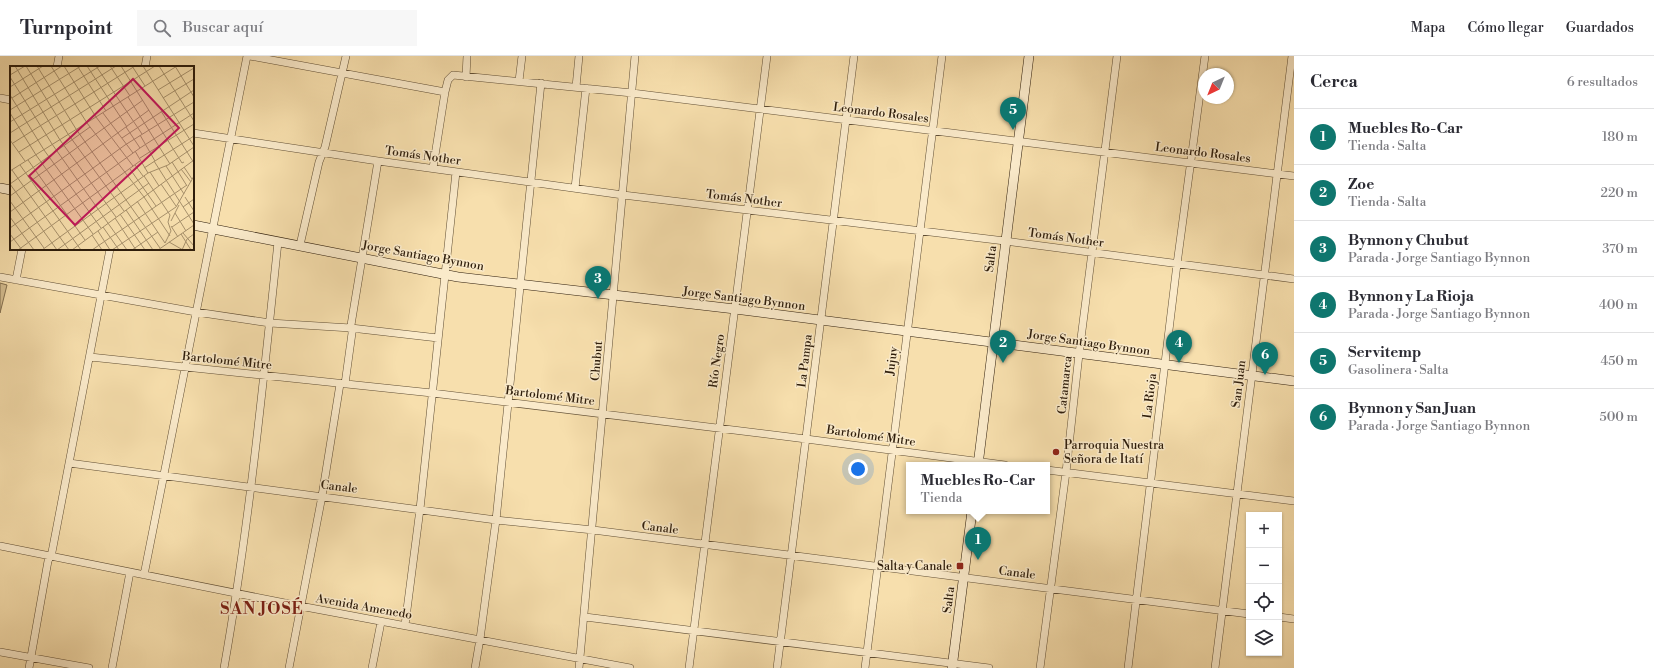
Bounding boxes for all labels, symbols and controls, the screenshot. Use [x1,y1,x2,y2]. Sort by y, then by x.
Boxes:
search box [137,10,417,46]
text: Turnpoint [20,16,113,40]
icon: search [151,17,173,39]
text: Buscar aquí [183,18,263,37]
text: Mapa [1411,19,1445,37]
text: Cómo llegar [1467,19,1544,37]
text: Guardados [1566,19,1634,37]
inset map [10,66,194,250]
north arrow [1198,68,1234,104]
text: Cerca [1310,71,1358,93]
text: 6 resultados [1567,74,1638,90]
pin: 5 [1000,97,1026,130]
street label: Leonardo Rosales [832,100,930,126]
text: Muebles Ro-Car [1348,119,1463,138]
text: 1 [1320,129,1326,145]
text: 180 m [1602,129,1638,145]
text: Tienda · Salta [1348,138,1426,154]
street label: Leonardo Rosales [1154,140,1252,166]
street label: Tomás Nother [384,143,462,169]
text: Zoe [1348,175,1374,194]
text: 2 [1319,185,1327,201]
text: 220 m [1600,185,1638,201]
street label: Tomás Nother [705,187,783,211]
text: Tienda · Salta [1348,194,1426,210]
street label: Tomás Nother [1027,225,1105,251]
text: Bynnon y Chubut [1348,231,1469,250]
street label: Jorge Santiago Bynnon [360,238,485,274]
text: 3 [1319,241,1327,257]
text: 370 m [1602,241,1638,257]
street label: Salta [982,244,1000,273]
text: Parada · Jorge Santiago Bynnon [1348,250,1530,266]
pin: 3 [585,266,611,299]
street label: Jorge Santiago Bynnon [681,284,806,314]
text: Bynnon y La Rioja [1348,287,1474,306]
text: 4 [1319,297,1327,313]
text: 400 m [1599,297,1638,313]
text: Parada · Jorge Santiago Bynnon [1348,306,1530,322]
street label: Jorge Santiago Bynnon [1026,327,1151,359]
pin: 2 [990,330,1016,363]
pin: 4 [1166,330,1192,363]
street label: Río Negro [706,333,728,389]
street label: La Pampa [794,333,816,389]
street label: Chubut [588,340,606,382]
pin: 6 [1252,342,1278,375]
text: Servitemp [1348,343,1421,362]
street label: Jujuy [882,346,901,377]
street label: Bartolomé Mitre [180,349,273,373]
text: 5 [1319,353,1327,369]
text: 450 m [1600,353,1638,369]
street label: Catamarca [1054,354,1076,415]
street label: San Juan [1229,359,1249,409]
text: Gasolinera · Salta [1348,362,1449,378]
street label: La Rioja [1140,372,1160,420]
street label: Bartolomé Mitre [503,383,596,409]
text: Bynnon y San Juan [1348,399,1476,418]
text: 6 [1319,409,1327,425]
text: 500 m [1600,409,1638,425]
text: Parada · Jorge Santiago Bynnon [1348,418,1530,434]
street label: Bartolomé Mitre [824,422,917,450]
place label: Parroquia Nuestra Señora de Itatí [1064,438,1165,467]
marker: Parroquia Nuestra Señora de Itatí [1051,447,1061,457]
your location [848,459,868,479]
popup [906,462,1050,514]
text: Muebles Ro-Car [921,471,1035,490]
street label: Canale [320,477,358,497]
text: Tienda [921,490,962,506]
map controls [1246,512,1282,656]
button: + [1246,512,1282,548]
street label: Canale [641,518,679,538]
pin: 1 [965,527,991,560]
button: − [1246,548,1282,584]
place label: Salta y Canale [877,559,952,574]
marker: Salta y Canale [955,561,965,571]
street label: Canale [998,563,1036,583]
button: locate [1246,584,1282,620]
street label: Salta [940,585,958,614]
street label: Avenida Amenedo [314,591,414,623]
district label: SAN JOSÉ [220,597,304,619]
button: layers [1246,620,1282,656]

